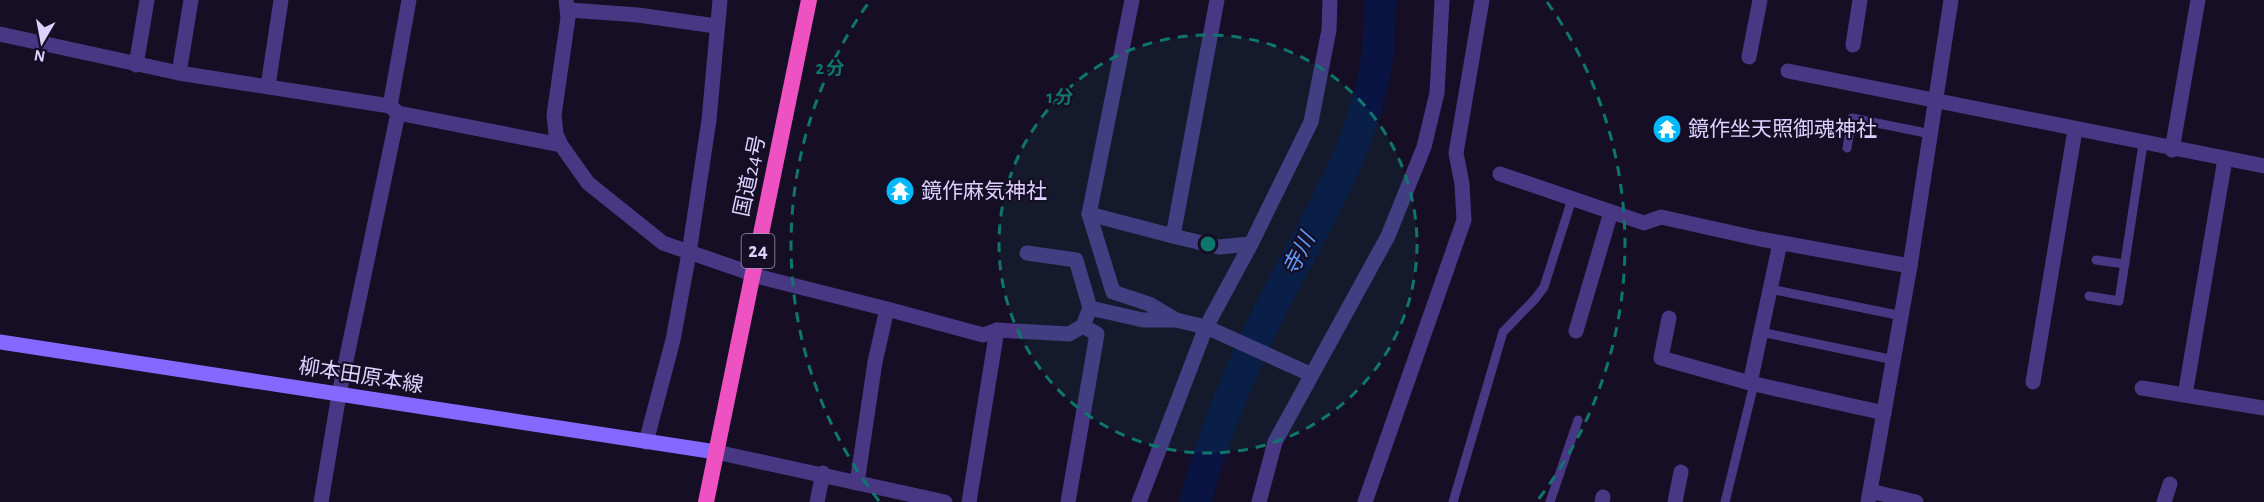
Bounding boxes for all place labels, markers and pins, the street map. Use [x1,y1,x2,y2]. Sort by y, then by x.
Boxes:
temple icon: 鏡作坐天照御魂神社 [1651,113,1683,145]
place label: 鏡作坐天照御魂神社 [1688,118,1877,140]
temple icon: 鏡作麻気神社 [884,175,916,207]
place label: 鏡作麻気神社 [921,180,1047,202]
centre of rings [1198,234,1218,254]

